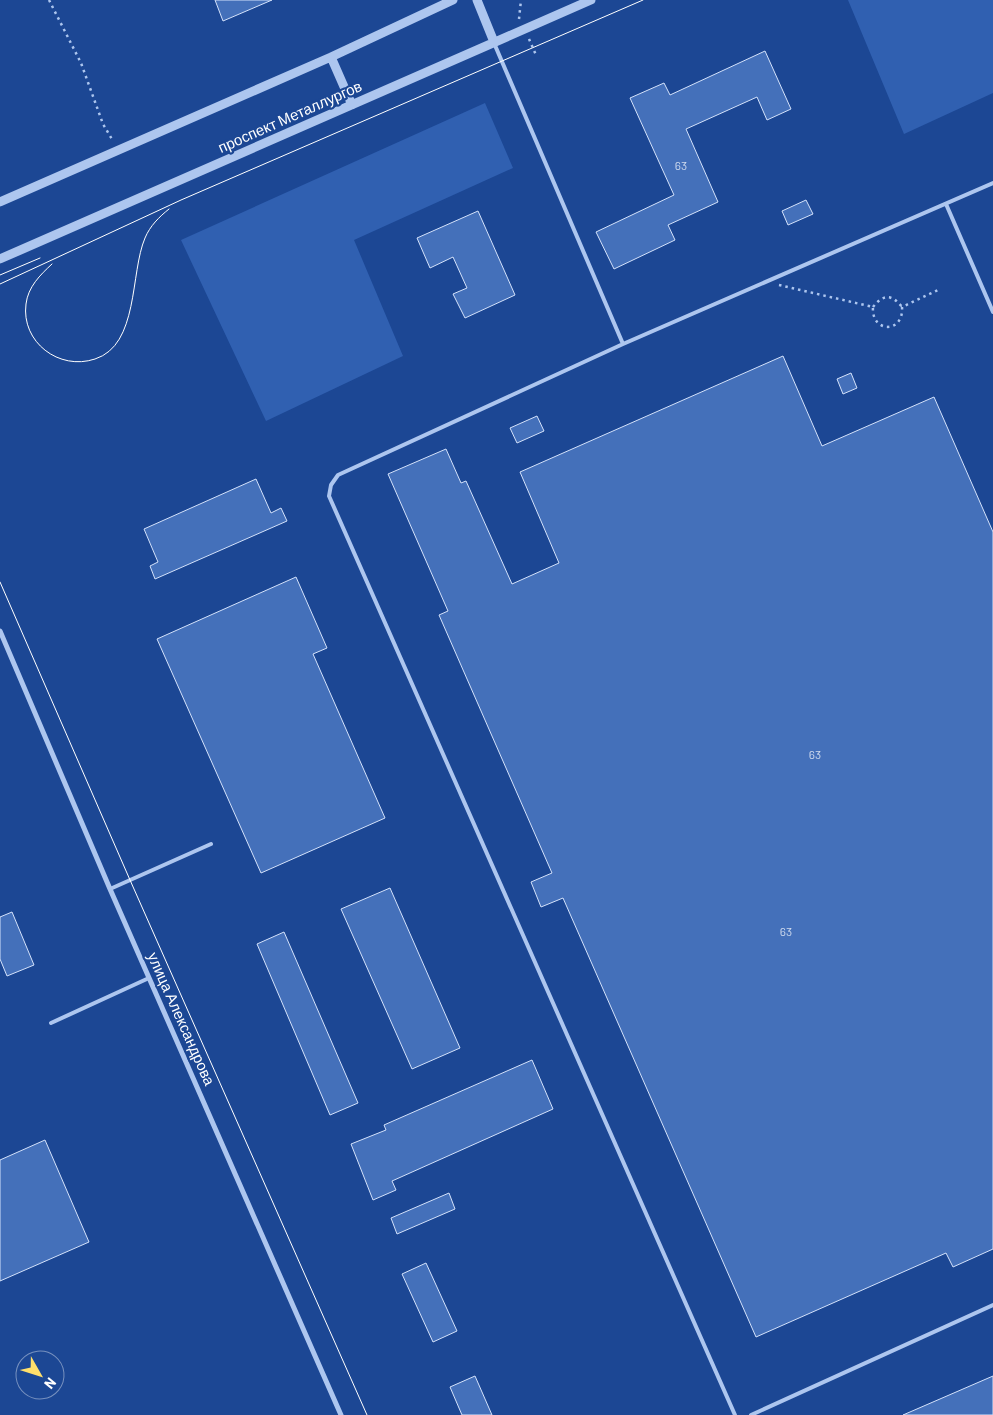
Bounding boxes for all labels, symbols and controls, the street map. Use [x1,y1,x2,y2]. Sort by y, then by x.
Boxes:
street label: проспект Металлургов [215,76,364,156]
house number: 63 [675,158,687,172]
house number: 63 [809,747,821,761]
house number: 63 [780,924,792,938]
street label: улица Александрова [144,949,220,1089]
north arrow [15,1350,65,1400]
text: N [41,1375,60,1392]

